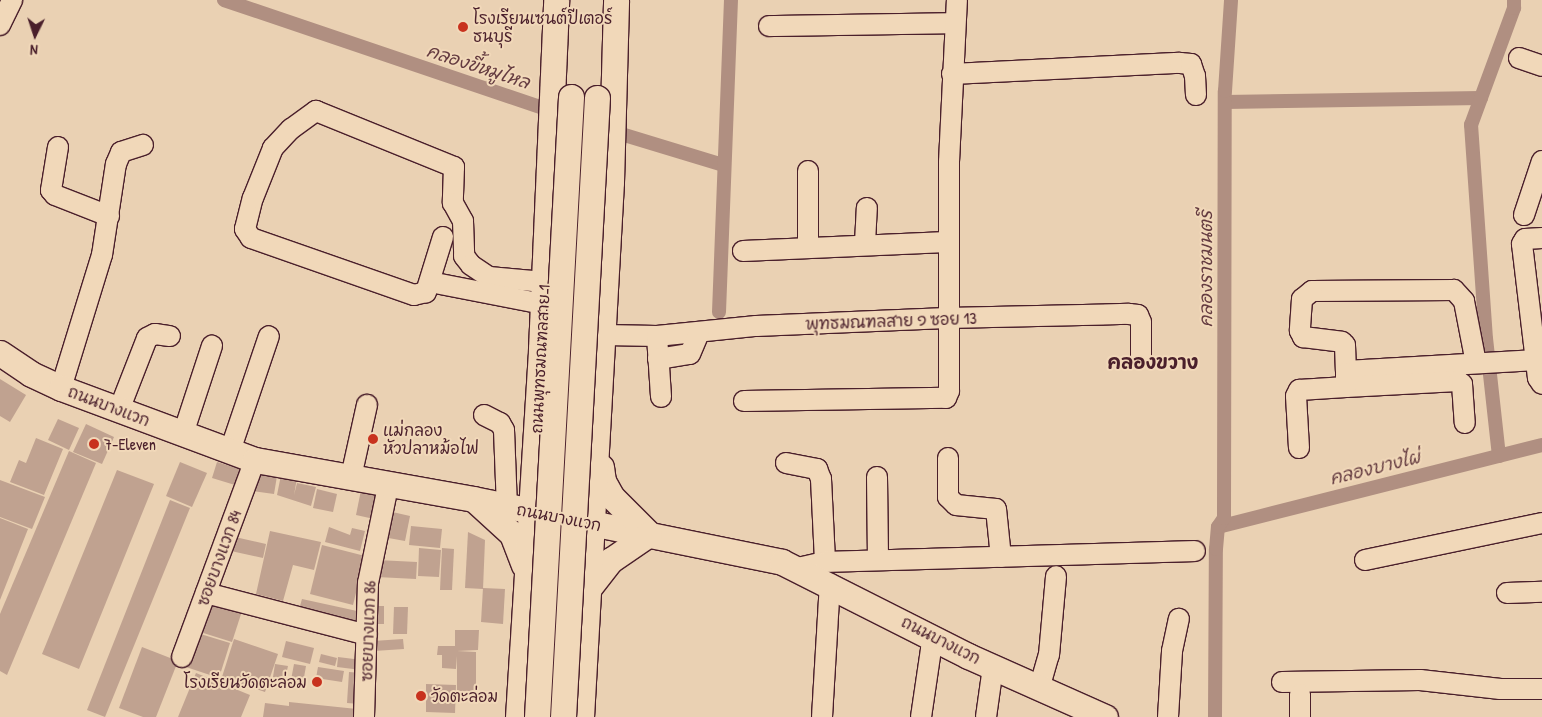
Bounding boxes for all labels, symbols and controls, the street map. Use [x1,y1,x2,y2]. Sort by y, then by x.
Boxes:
place label: โรงเรียนเซนต์ปีเตอร์ ธนบุรี [473,8,612,46]
north arrow [10,10,60,60]
marker: โรงเรียนเซนต์ปีเตอร์ ธนบุรี [457,21,469,33]
water label: คลองขี้หมูไหล [424,40,532,94]
text: N [30,41,38,60]
water label: คลองราชมนตรี [1195,211,1217,327]
street label: ถนนพุทธมณฑลสาย 1 [527,284,553,434]
street label: พุทธมณฑลสาย ๑ ซอย 13 [805,308,977,334]
district label: คลองขวาง [1108,352,1198,374]
street label: ถนนบางแวก [65,382,153,430]
place label: แม่กลอง หัวปลาหม้อไฟ [383,420,479,458]
marker: แม่กลอง หัวปลาหม้อไฟ [367,433,379,445]
place label: 7-Eleven [104,434,156,454]
marker: 7-Eleven [88,438,100,450]
water label: คลองบางไผ่ [1328,446,1422,490]
street label: ถนนบางแวก [515,499,603,535]
street label: ซอยบางแวก 84 [193,507,245,609]
street label: ซอยบางแวก 86 [357,580,379,682]
street label: ถนนบางแวก [898,612,984,668]
place label: โรงเรียนวัดตะล่อม [184,672,307,692]
marker: โรงเรียนวัดตะล่อม [311,676,323,688]
place label: วัดตะล่อม [431,686,498,706]
marker: วัดตะล่อม [415,690,427,702]

